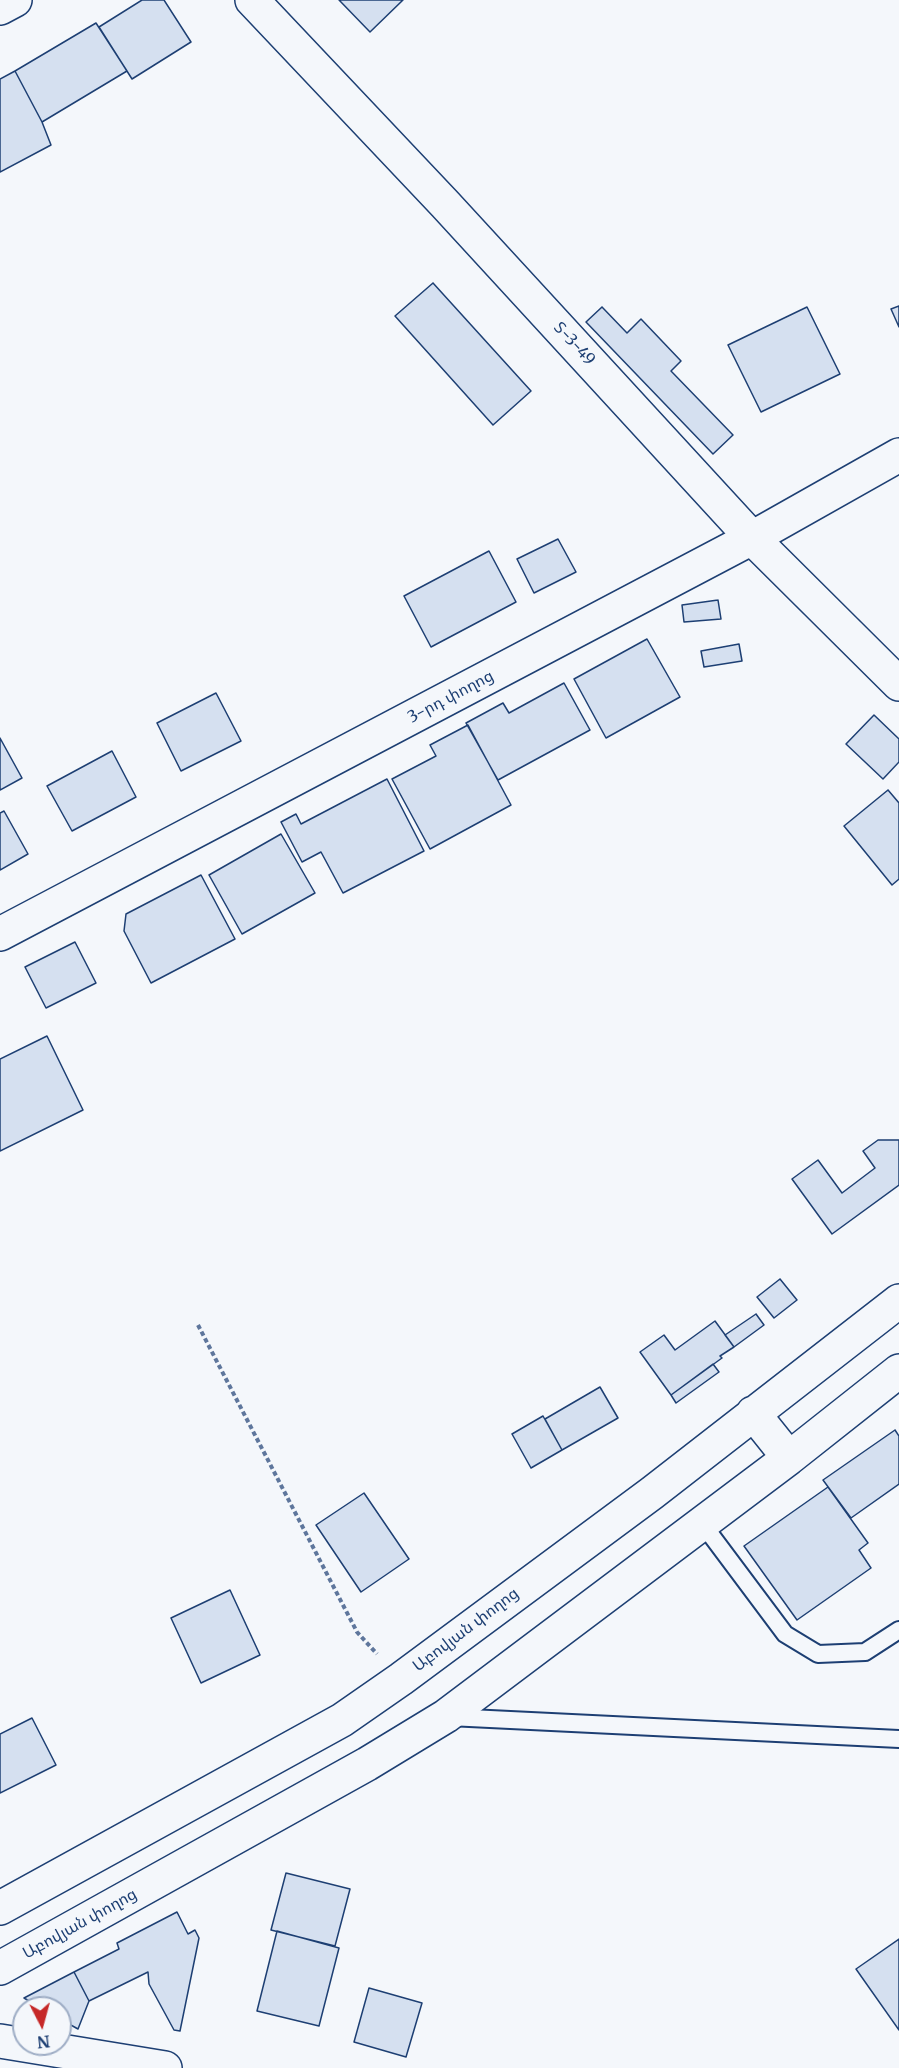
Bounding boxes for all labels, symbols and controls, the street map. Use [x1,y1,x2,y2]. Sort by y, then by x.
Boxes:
street label: Տ-3-49 [549,318,599,370]
street label: 3-րդ փողոց [405,666,497,728]
street label: Աբովյան փողոց [409,1584,523,1676]
street label: Աբովյան փողոց [20,1885,140,1963]
north arrow [12,1996,72,2056]
text: N [36,2031,51,2053]

